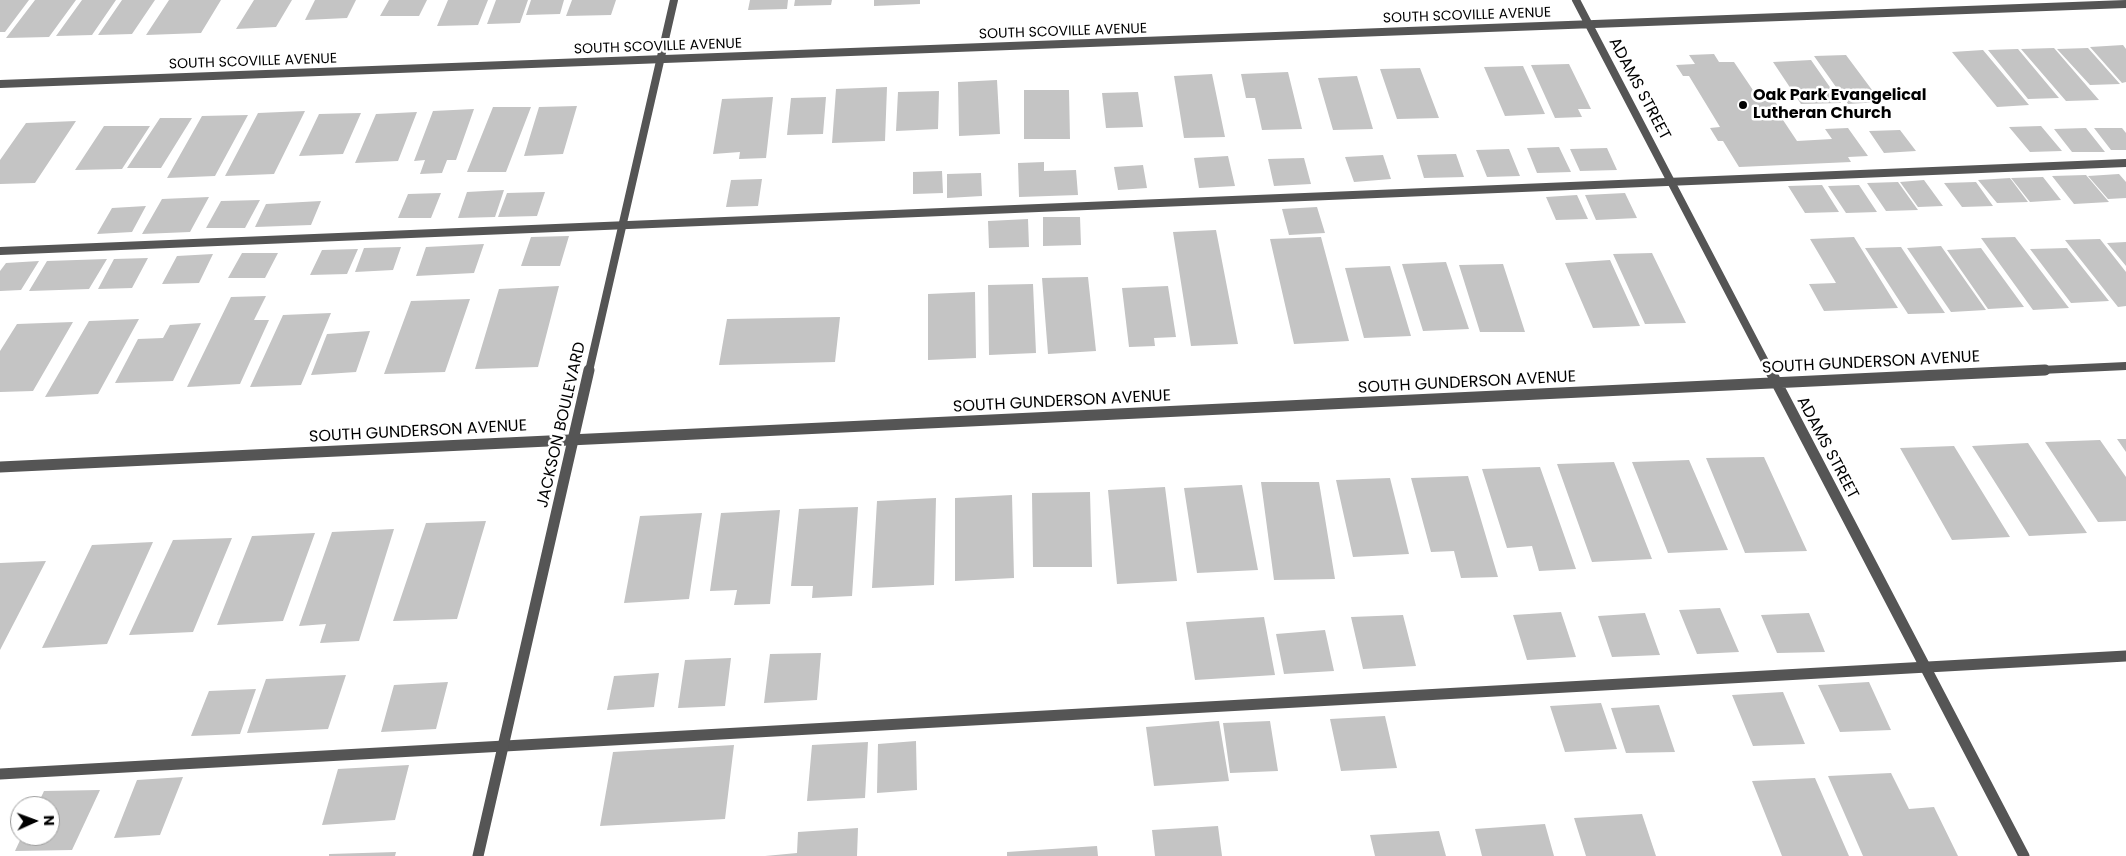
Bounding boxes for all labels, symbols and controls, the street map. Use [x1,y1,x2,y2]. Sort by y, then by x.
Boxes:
street label: SOUTH SCOVILLE AVENUE [1383,5,1551,27]
street label: SOUTH SCOVILLE AVENUE [979,21,1147,43]
street label: ADAMS STREET [1604,35,1674,143]
street label: SOUTH SCOVILLE AVENUE [574,36,742,58]
street label: SOUTH SCOVILLE AVENUE [169,51,337,73]
place label: Oak Park Evangelical Lutheran Church [1753,86,1926,124]
marker: Oak Park Evangelical Lutheran Church [1737,99,1749,111]
street label: JACKSON BOULEVARD [534,340,590,510]
street label: SOUTH GUNDERSON AVENUE [1762,348,1980,378]
street label: SOUTH GUNDERSON AVENUE [1358,368,1576,398]
street label: SOUTH GUNDERSON AVENUE [953,387,1171,417]
street label: ADAMS STREET [1792,394,1862,502]
street label: SOUTH GUNDERSON AVENUE [309,417,527,447]
north arrow [10,796,60,846]
text: N [39,815,59,826]

